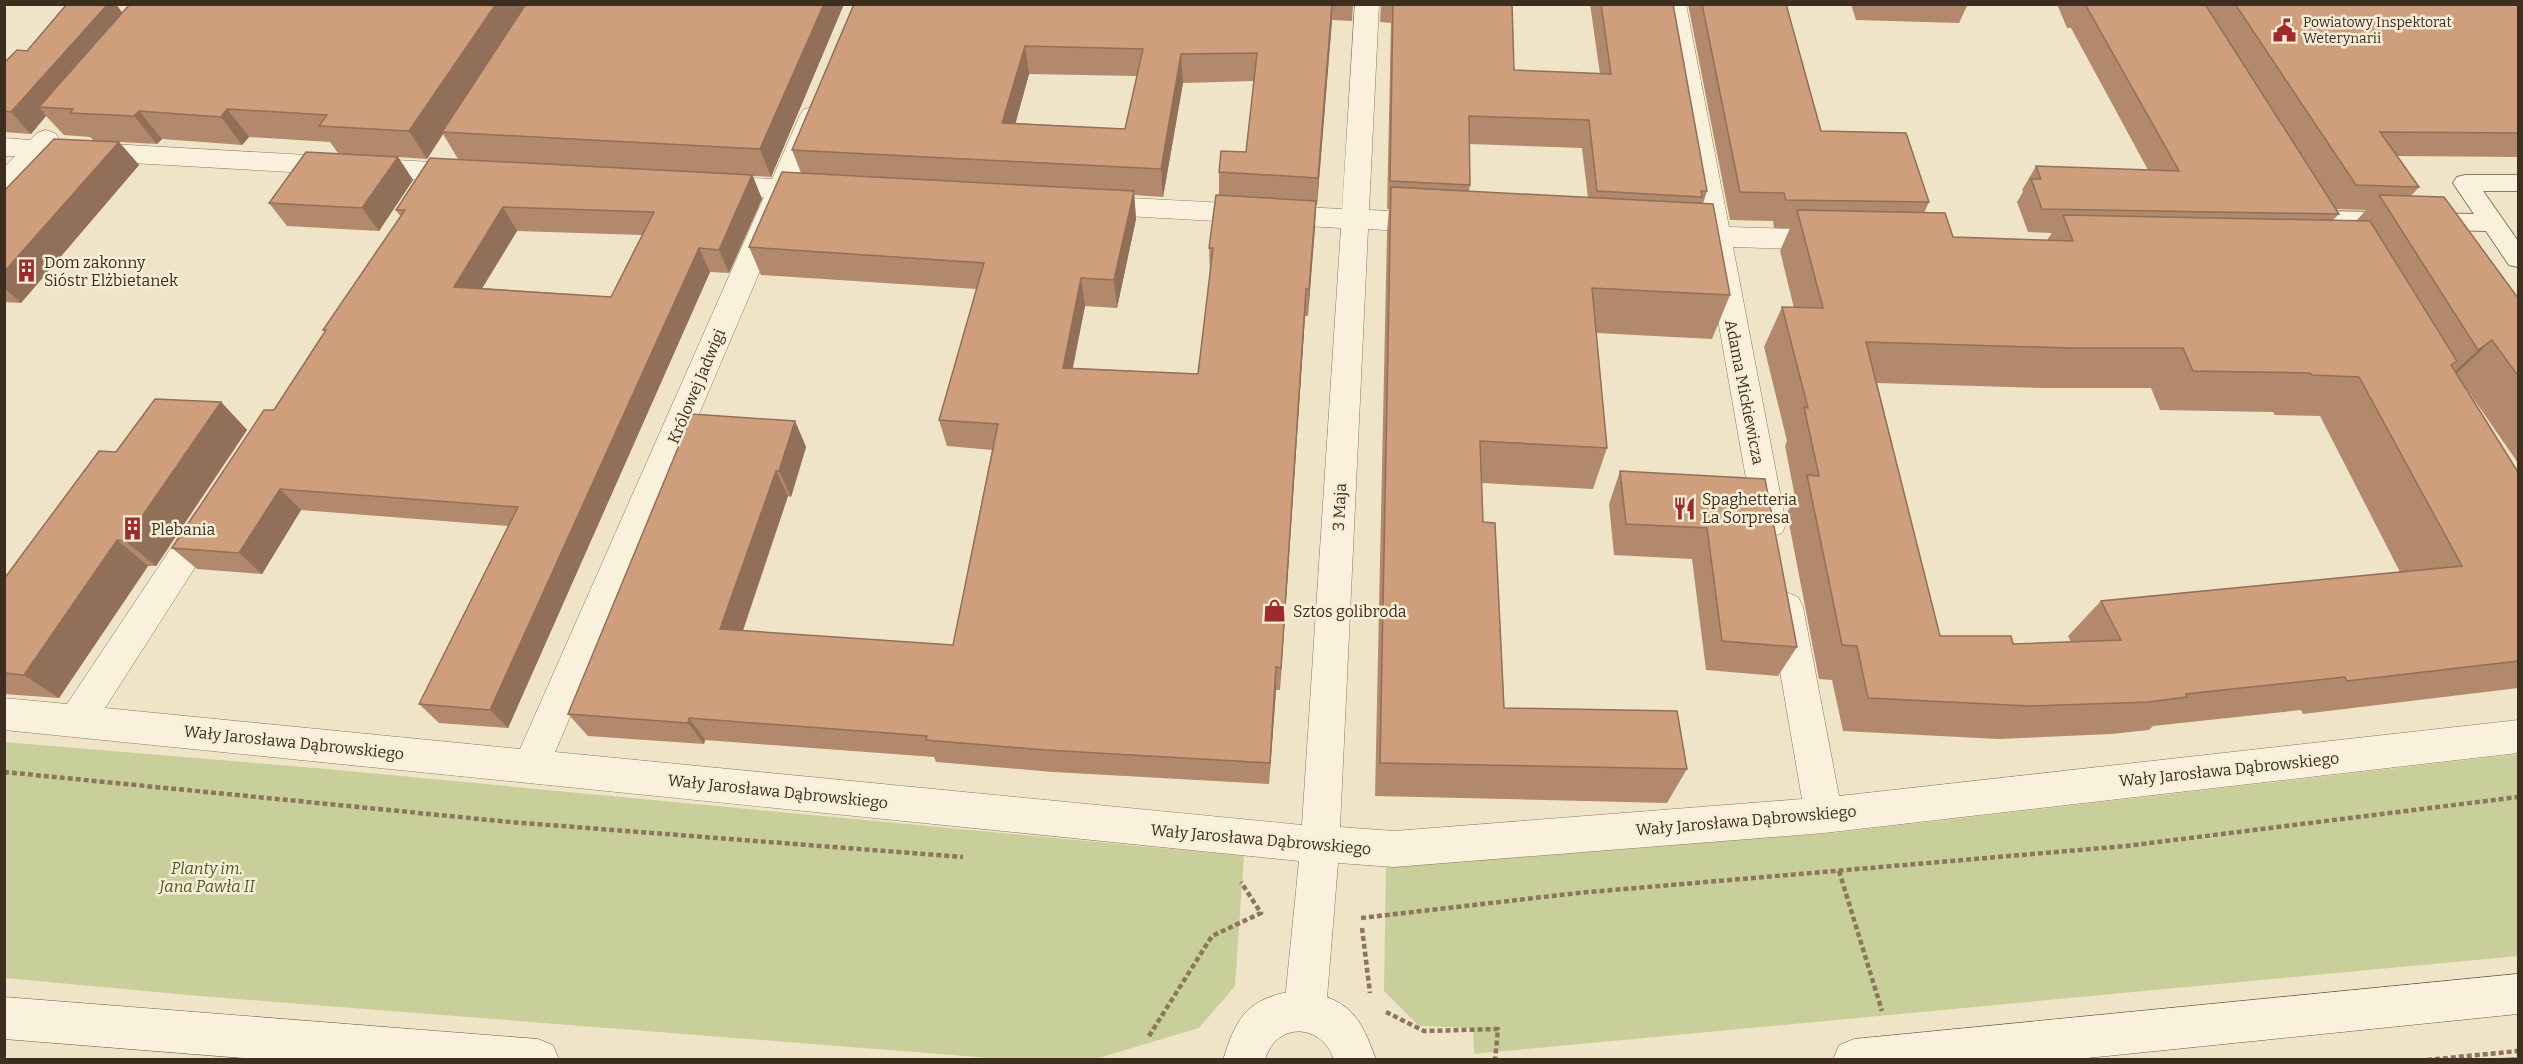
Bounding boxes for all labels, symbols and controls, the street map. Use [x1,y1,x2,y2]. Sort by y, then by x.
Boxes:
place label: Powiatowy Inspektorat Weterynarii [2303,14,2452,47]
public building icon: Powiatowy Inspektorat Weterynarii [2272,17,2298,43]
place label: Dom zakonny Sióstr Elżbietanek [44,253,178,290]
building icon: Dom zakonny Sióstr Elżbietanek [13,258,39,284]
street label: Adama Mickiewicza [1721,318,1768,466]
street label: Królowej Jadwigi [664,326,729,446]
street label: 3 Maja [1329,482,1350,532]
place label: Spaghetteria La Sorpresa [1702,490,1797,527]
restaurant icon: Spaghetteria La Sorpresa [1671,495,1697,521]
building icon: Plebania [120,516,146,542]
place label: Plebania [151,520,215,539]
shop icon: Sztos golibroda [1262,598,1288,624]
place label: Sztos golibroda [1293,602,1407,621]
street label: Wały Jarosława Dąbrowskiego [183,721,405,764]
street label: Wały Jarosława Dąbrowskiego [2118,748,2340,791]
street label: Wały Jarosława Dąbrowskiego [667,770,889,813]
street label: Wały Jarosława Dąbrowskiego [1635,801,1857,840]
street label: Wały Jarosława Dąbrowskiego [1150,820,1372,859]
park label: Planty im. Jana Pawła II [157,859,255,896]

